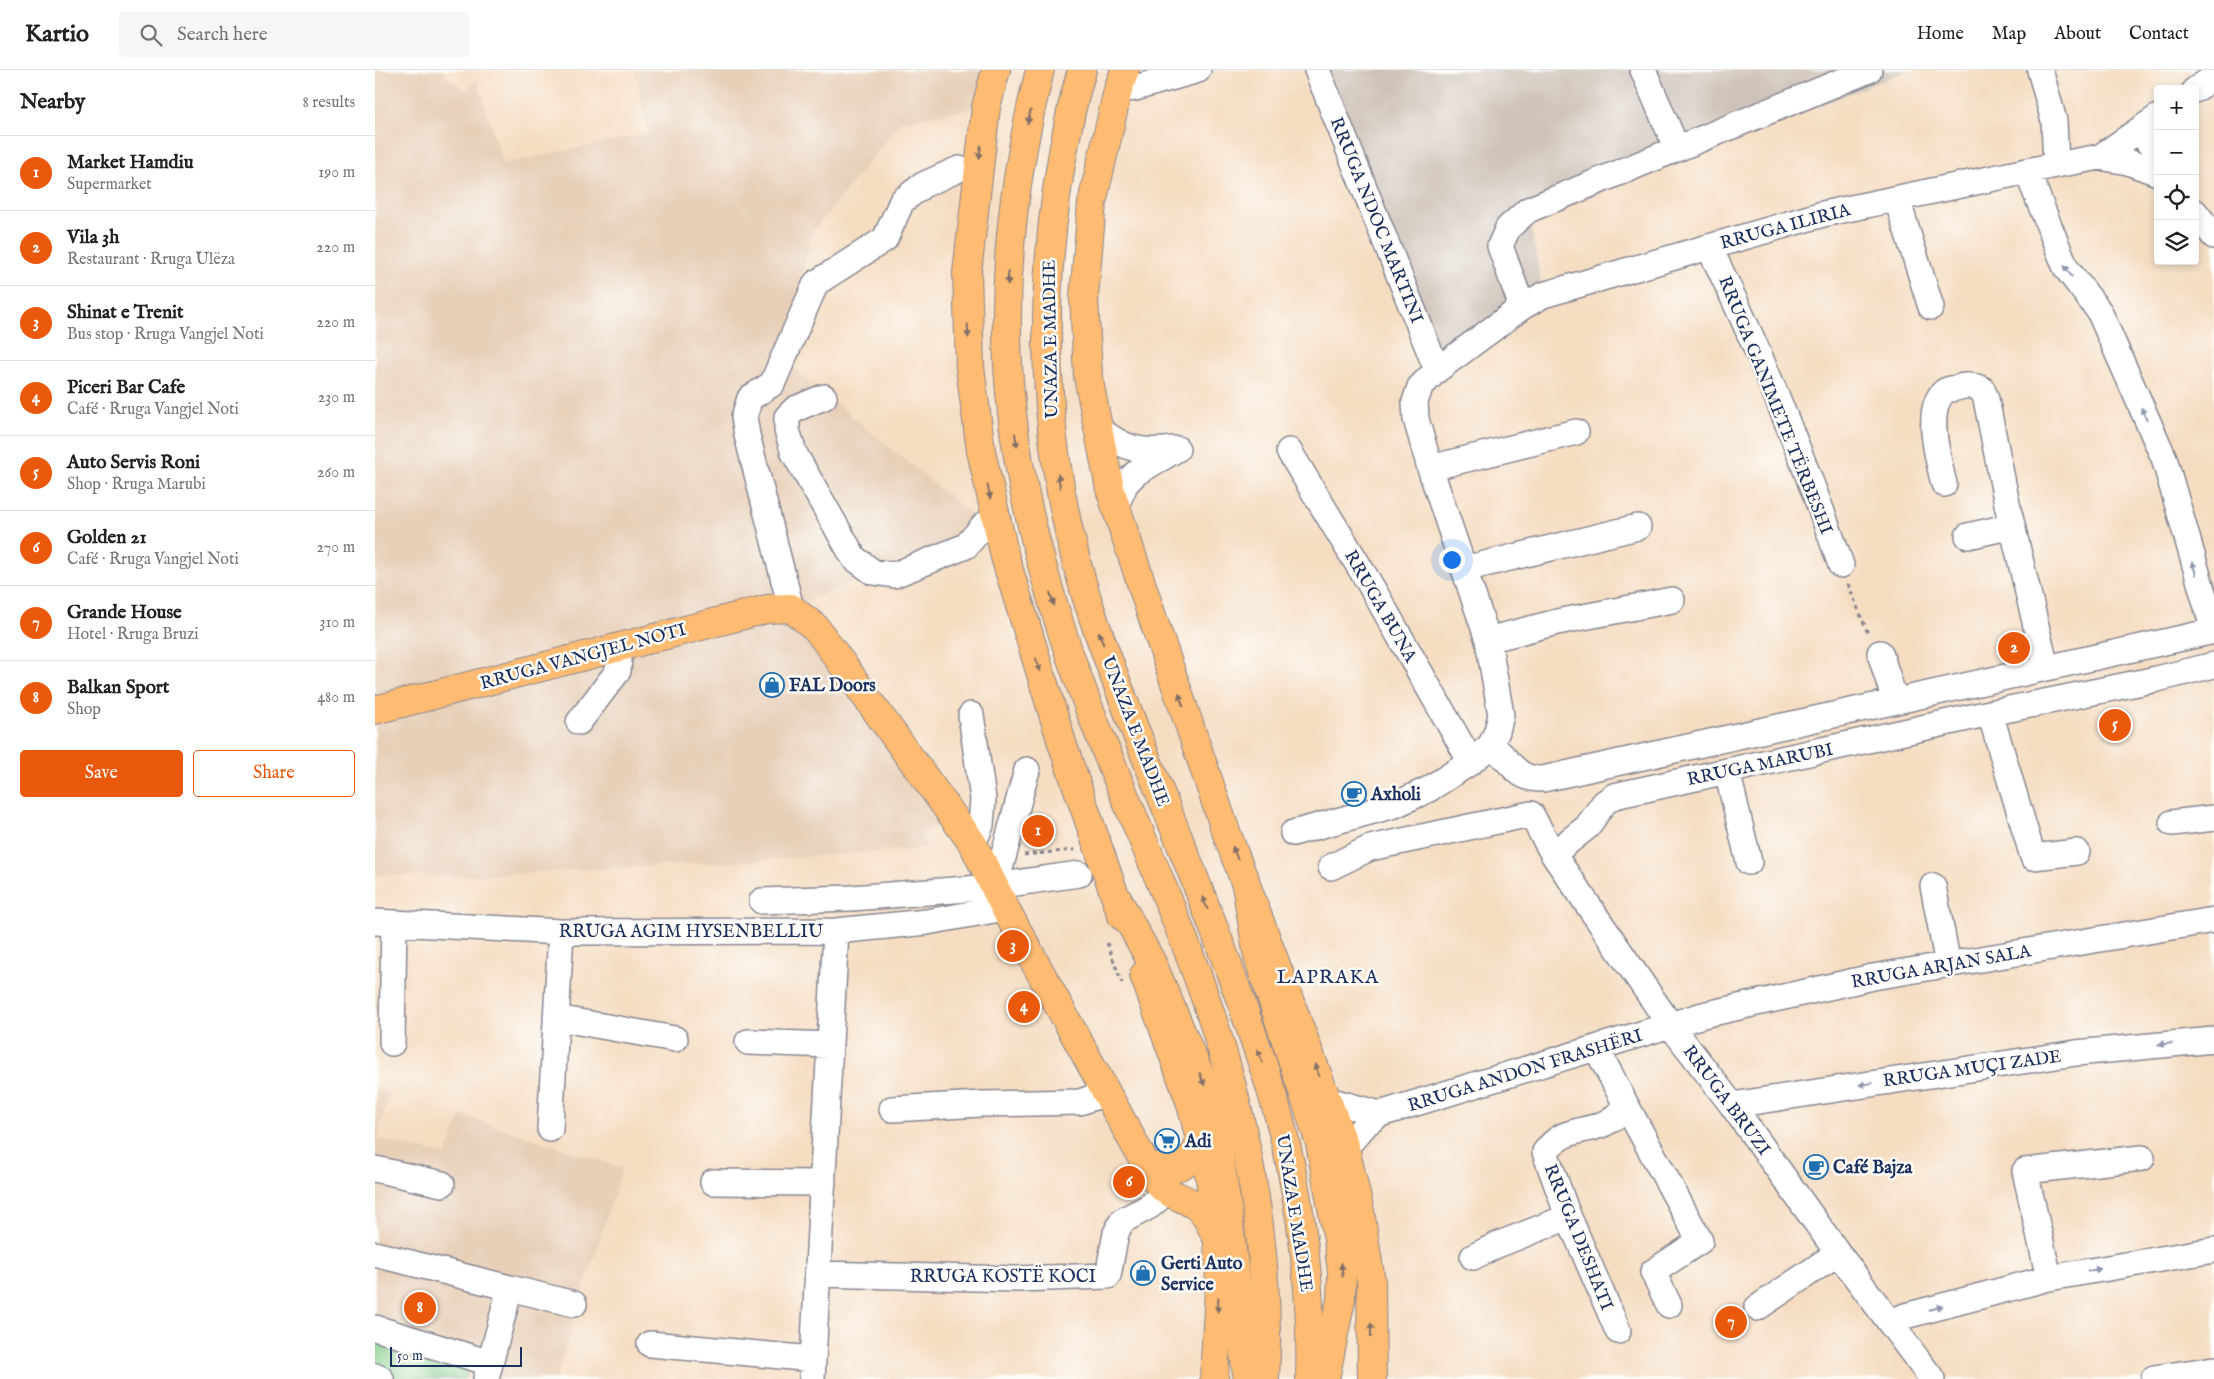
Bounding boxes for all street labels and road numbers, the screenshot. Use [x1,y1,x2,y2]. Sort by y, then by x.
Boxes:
street label: RRUGA NDOC MARTINI [1324,114,1428,327]
street label: RRUGA ILIRIA [1718,199,1854,256]
street label: UNAZA E MADHE [1039,259,1064,419]
street label: RRUGA GANIMETE TËRBESHI [1712,273,1838,538]
street label: RRUGA BUNA [1338,546,1422,668]
street label: RRUGA VANGJEL NOTI [478,619,689,696]
street label: UNAZA E MADHE [1095,653,1174,810]
street label: RRUGA MARUBI [1685,739,1836,792]
street label: RRUGA AGIM HYSENBELLIU [559,921,824,944]
street label: RRUGA ARJAN SALA [1849,940,2034,995]
street label: RRUGA ANDON FRASHËRI [1405,1024,1646,1118]
street label: RRUGA BRUZI [1677,1041,1775,1161]
street label: RRUGA MUÇI ZADE [1882,1046,2063,1093]
street label: UNAZA E MADHE [1270,1133,1317,1294]
street label: RRUGA DESHATI [1538,1161,1618,1314]
street label: RRUGA KOSTË KOCI [910,1265,1096,1289]

